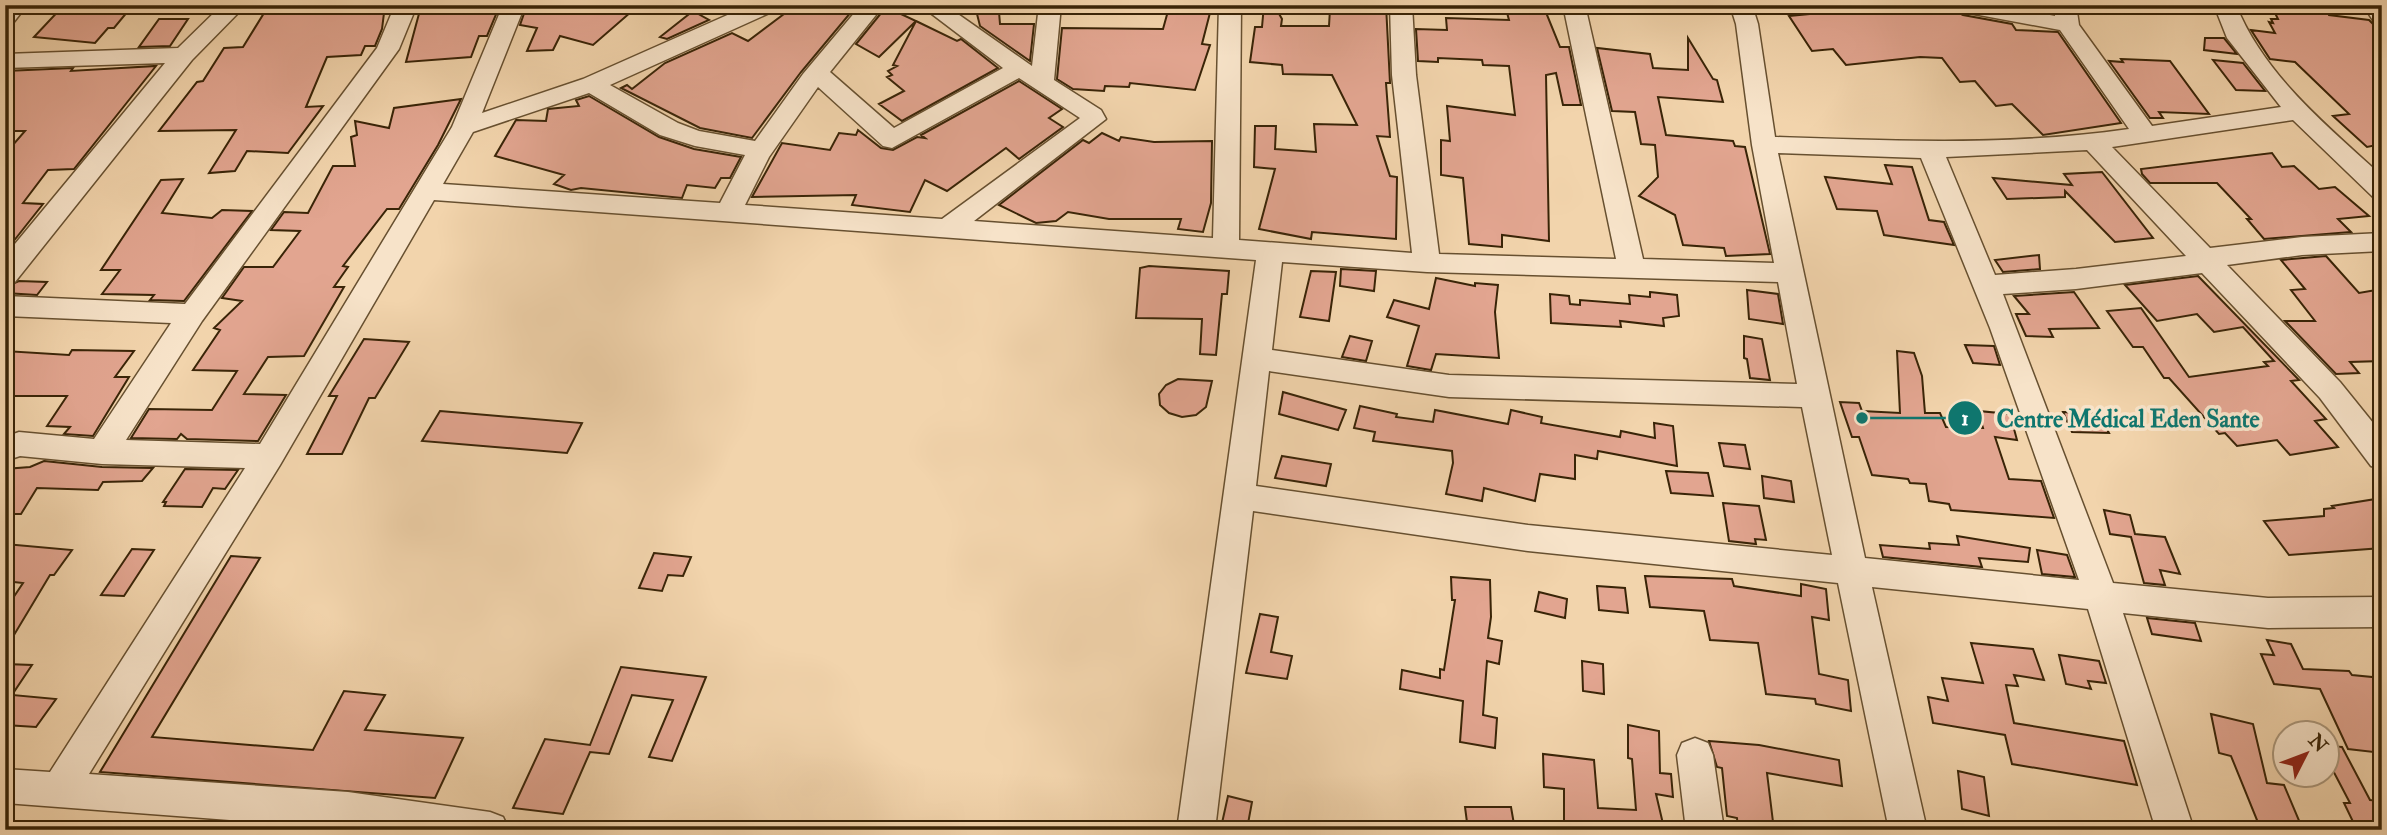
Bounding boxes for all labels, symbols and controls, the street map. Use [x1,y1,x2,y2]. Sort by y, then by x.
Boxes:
callout: Centre Médical Eden Sante [1947,396,2273,441]
text: Centre Médical Eden Sante [1996,404,2260,435]
text: 1 [1961,405,1969,432]
north arrow [2272,720,2342,790]
text: N [2303,728,2333,758]

